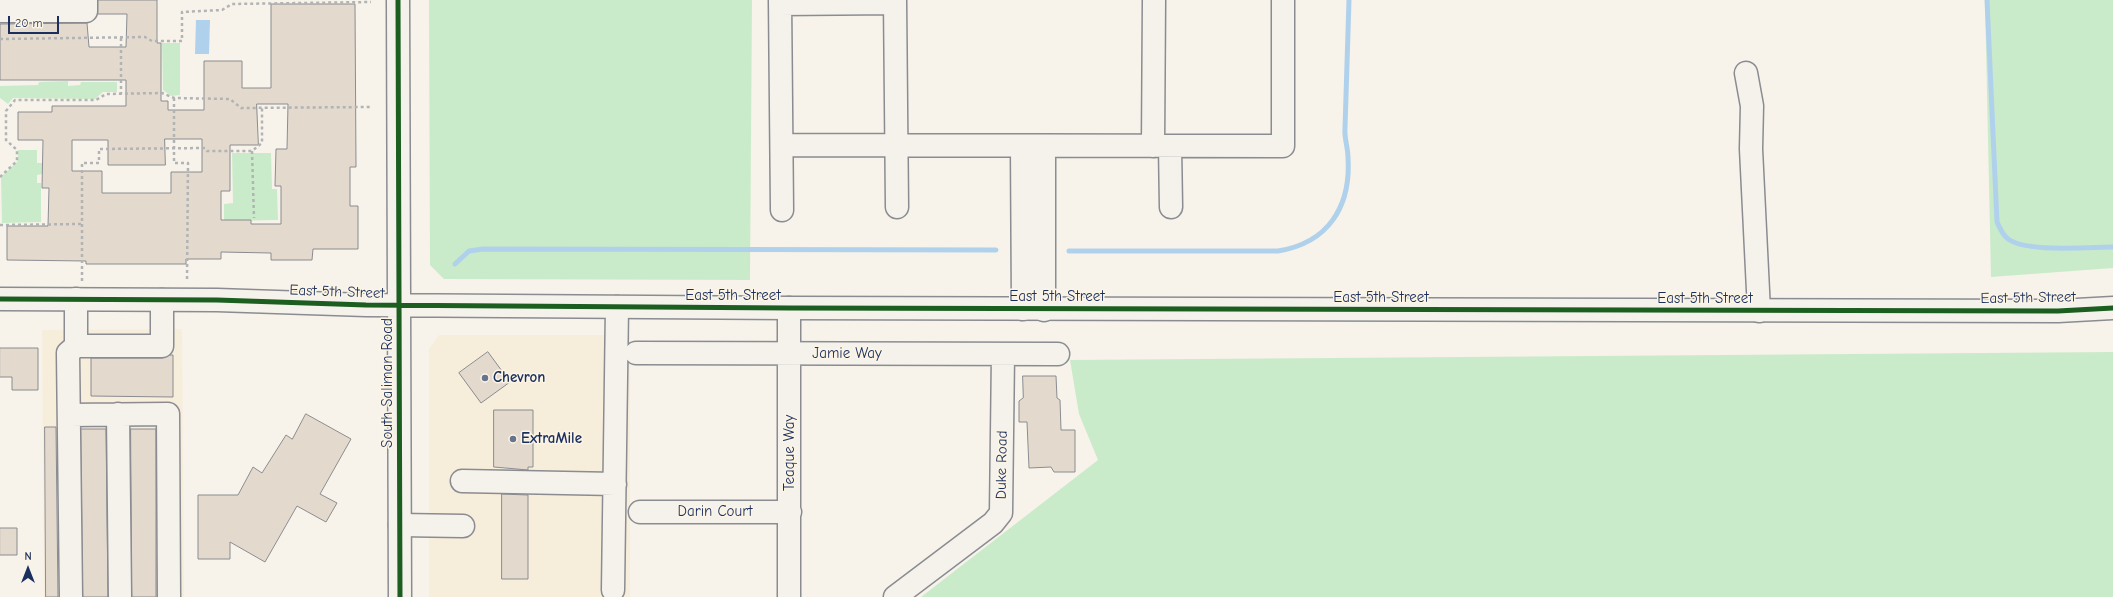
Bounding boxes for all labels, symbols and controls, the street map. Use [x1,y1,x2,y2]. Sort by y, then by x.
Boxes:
scale bar [10,8,61,34]
text: 20 m [15,16,43,30]
street label: East 5th Street [289,281,385,303]
street label: East 5th Street [685,287,781,305]
street label: East 5th Street [1009,288,1105,306]
street label: East 5th Street [1980,288,2076,308]
street label: East 5th Street [1333,289,1429,307]
street label: East 5th Street [1657,290,1753,308]
street label: South Saliman Road [379,318,397,448]
street label: Jamie Way [812,345,882,363]
place label: Chevron [493,369,545,387]
marker: Chevron [480,373,490,383]
street label: Teaque Way [781,415,799,491]
place label: ExtraMile [521,430,582,448]
street label: Duke Road [992,430,1012,500]
marker: ExtraMile [508,434,518,444]
street label: Darin Court [678,503,752,521]
north arrow [8,549,48,589]
text: N [24,550,32,563]

